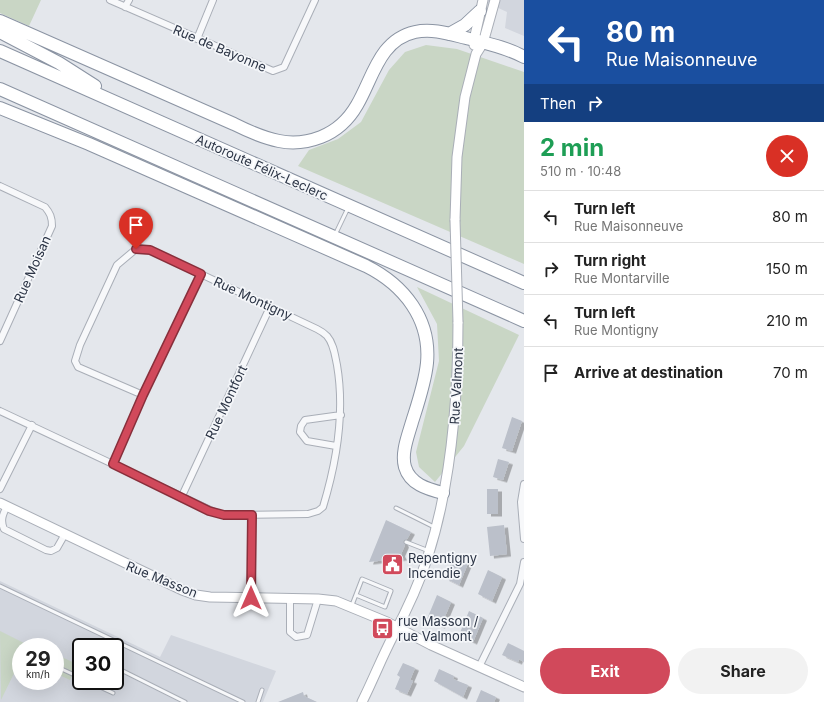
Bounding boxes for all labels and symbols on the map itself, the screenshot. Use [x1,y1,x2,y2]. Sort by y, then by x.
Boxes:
street label: Rue de Bayonne [171,21,269,75]
street label: Autoroute Félix-Leclerc [193,131,331,203]
pin [119,208,153,249]
street label: Rue Moisan [10,233,54,305]
street label: Rue Montigny [211,273,295,323]
street label: Rue Valmont [446,347,466,425]
street label: Rue Montfort [202,362,250,442]
place label: Repentigny Incendie [408,550,477,581]
public building icon: Repentigny Incendie [379,552,405,578]
street label: Rue Masson [124,557,200,601]
position arrow [230,577,272,619]
place label: rue Masson / rue Valmont [398,613,479,644]
bus stop icon: rue Masson / rue Valmont [370,615,396,641]
speed limit sign: 30 [72,638,124,690]

